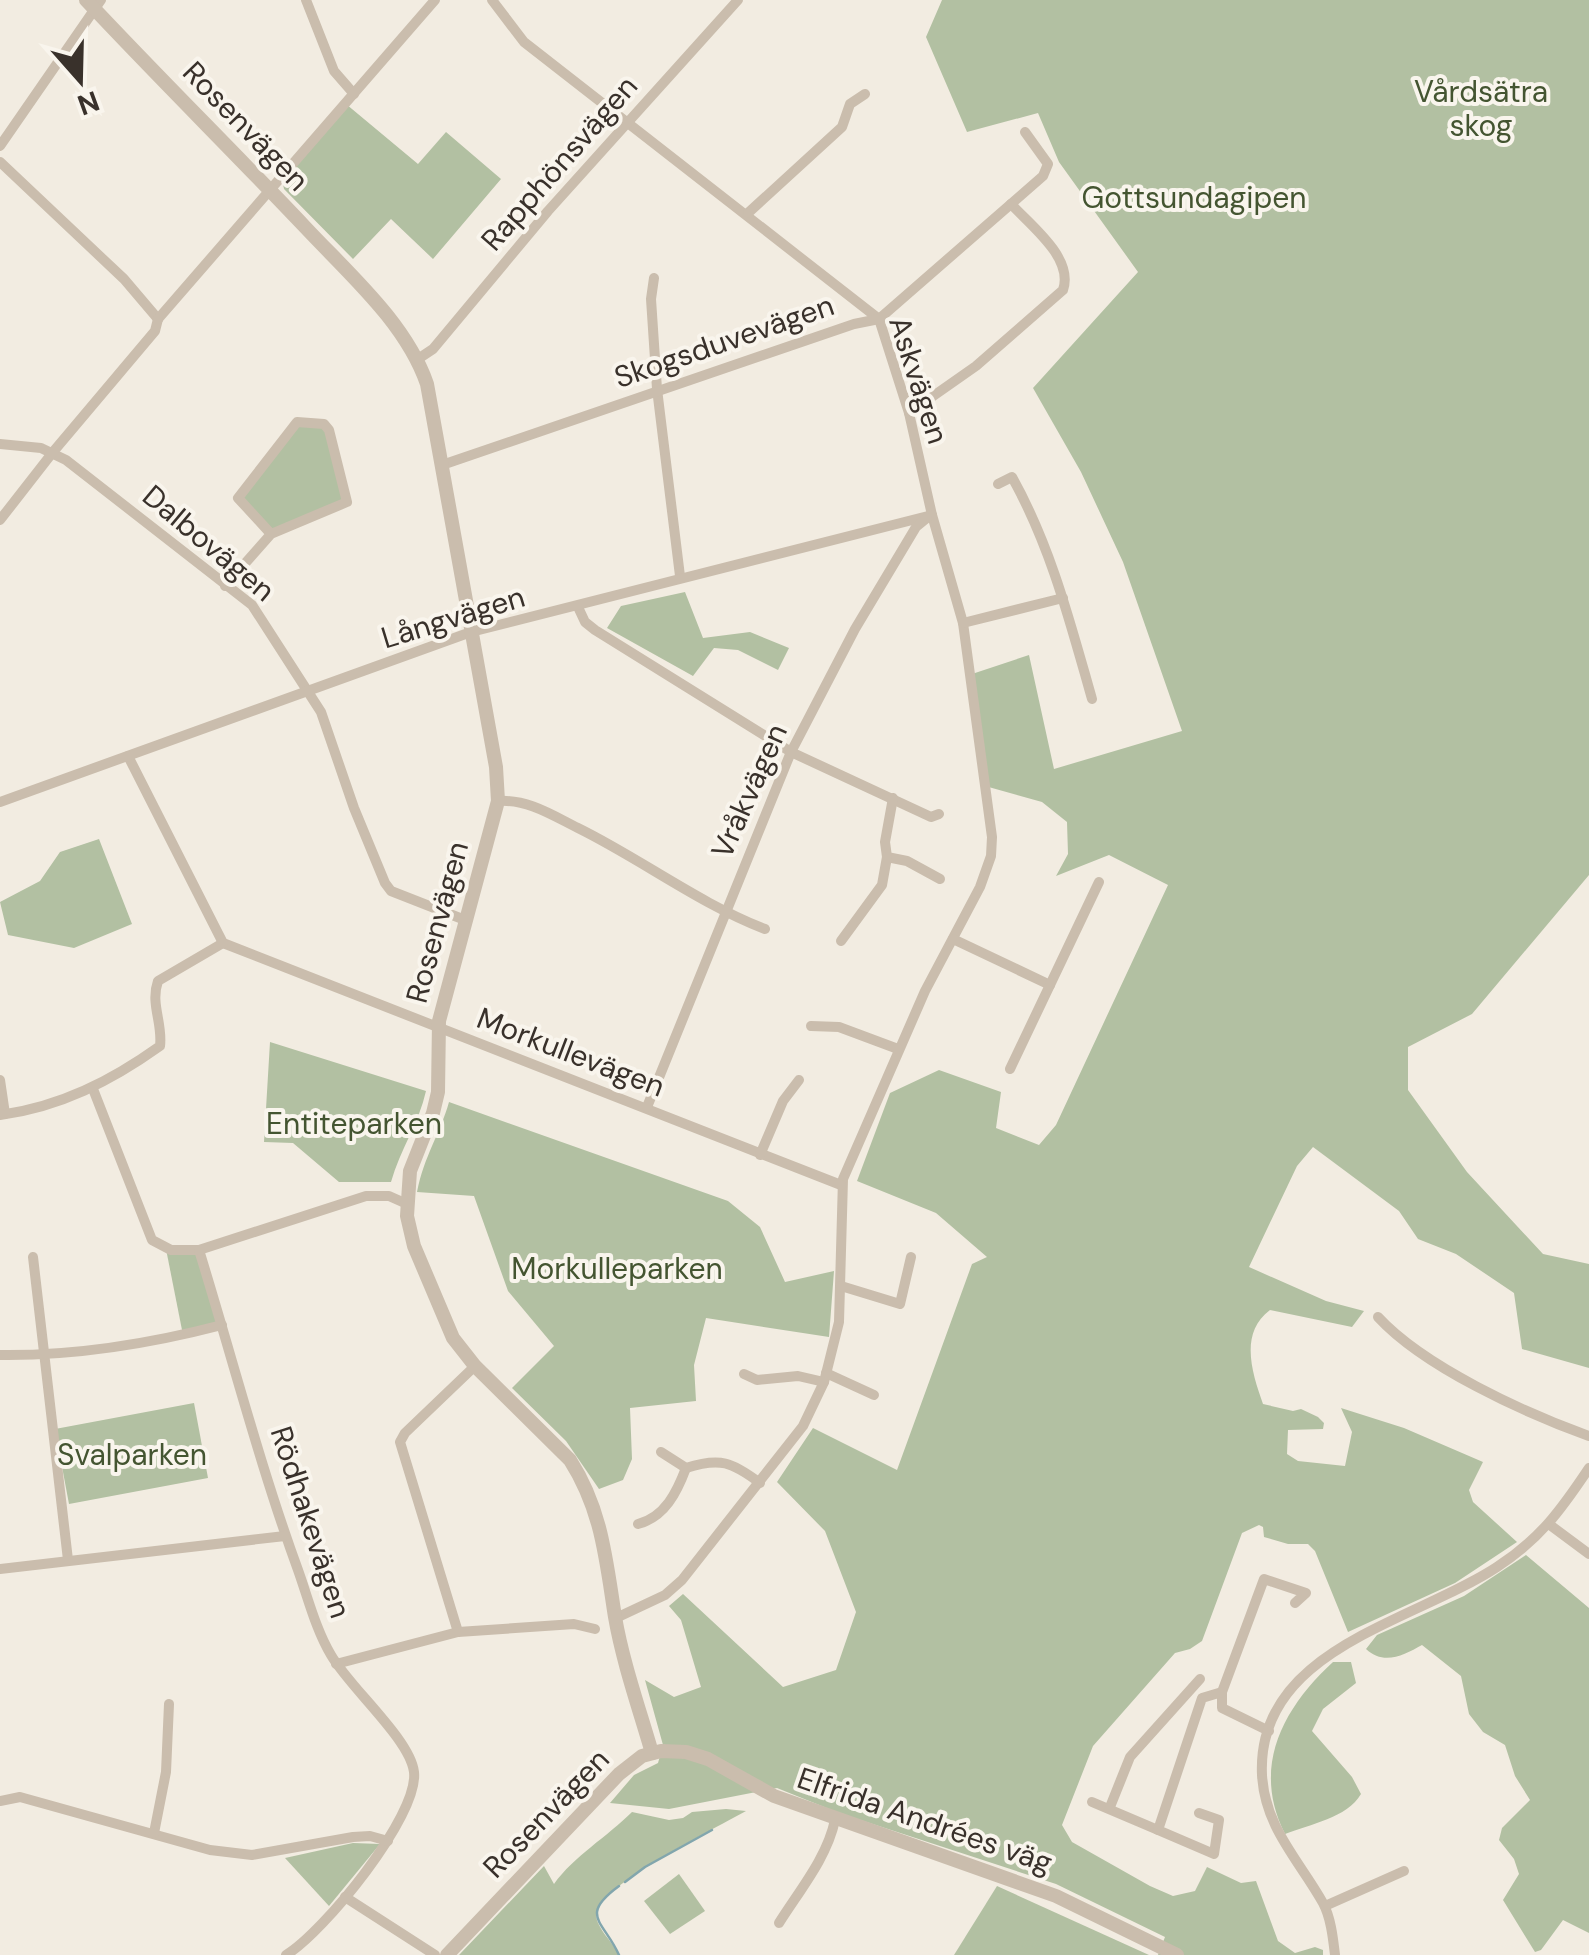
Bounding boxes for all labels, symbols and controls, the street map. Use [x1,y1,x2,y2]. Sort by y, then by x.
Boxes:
north arrow [30,30,130,130]
street label: Rosenvägen [174,53,318,199]
street label: Rapphönsvägen [472,67,646,259]
park label: Vårdsätra skog [1414,72,1548,145]
text: N [72,82,104,124]
park label: Gottsundagipen [1081,178,1307,217]
street label: Skogsduvevägen [609,285,839,397]
street label: Askvägen [880,311,958,449]
street label: Dalbovägen [135,476,283,610]
street label: Långvägen [377,577,529,657]
street label: Vråkvägen [702,718,796,864]
street label: Rosenvägen [397,837,477,1007]
street label: Morkullevägen [472,998,670,1106]
park label: Entiteparken [266,1104,442,1143]
park label: Morkulleparken [511,1249,723,1288]
street label: Rödhakevägen [262,1421,360,1623]
park label: Svalparken [57,1435,207,1474]
street label: Rosenvägen [474,1740,618,1886]
street label: Elfrida Andrées väg [792,1758,1058,1882]

